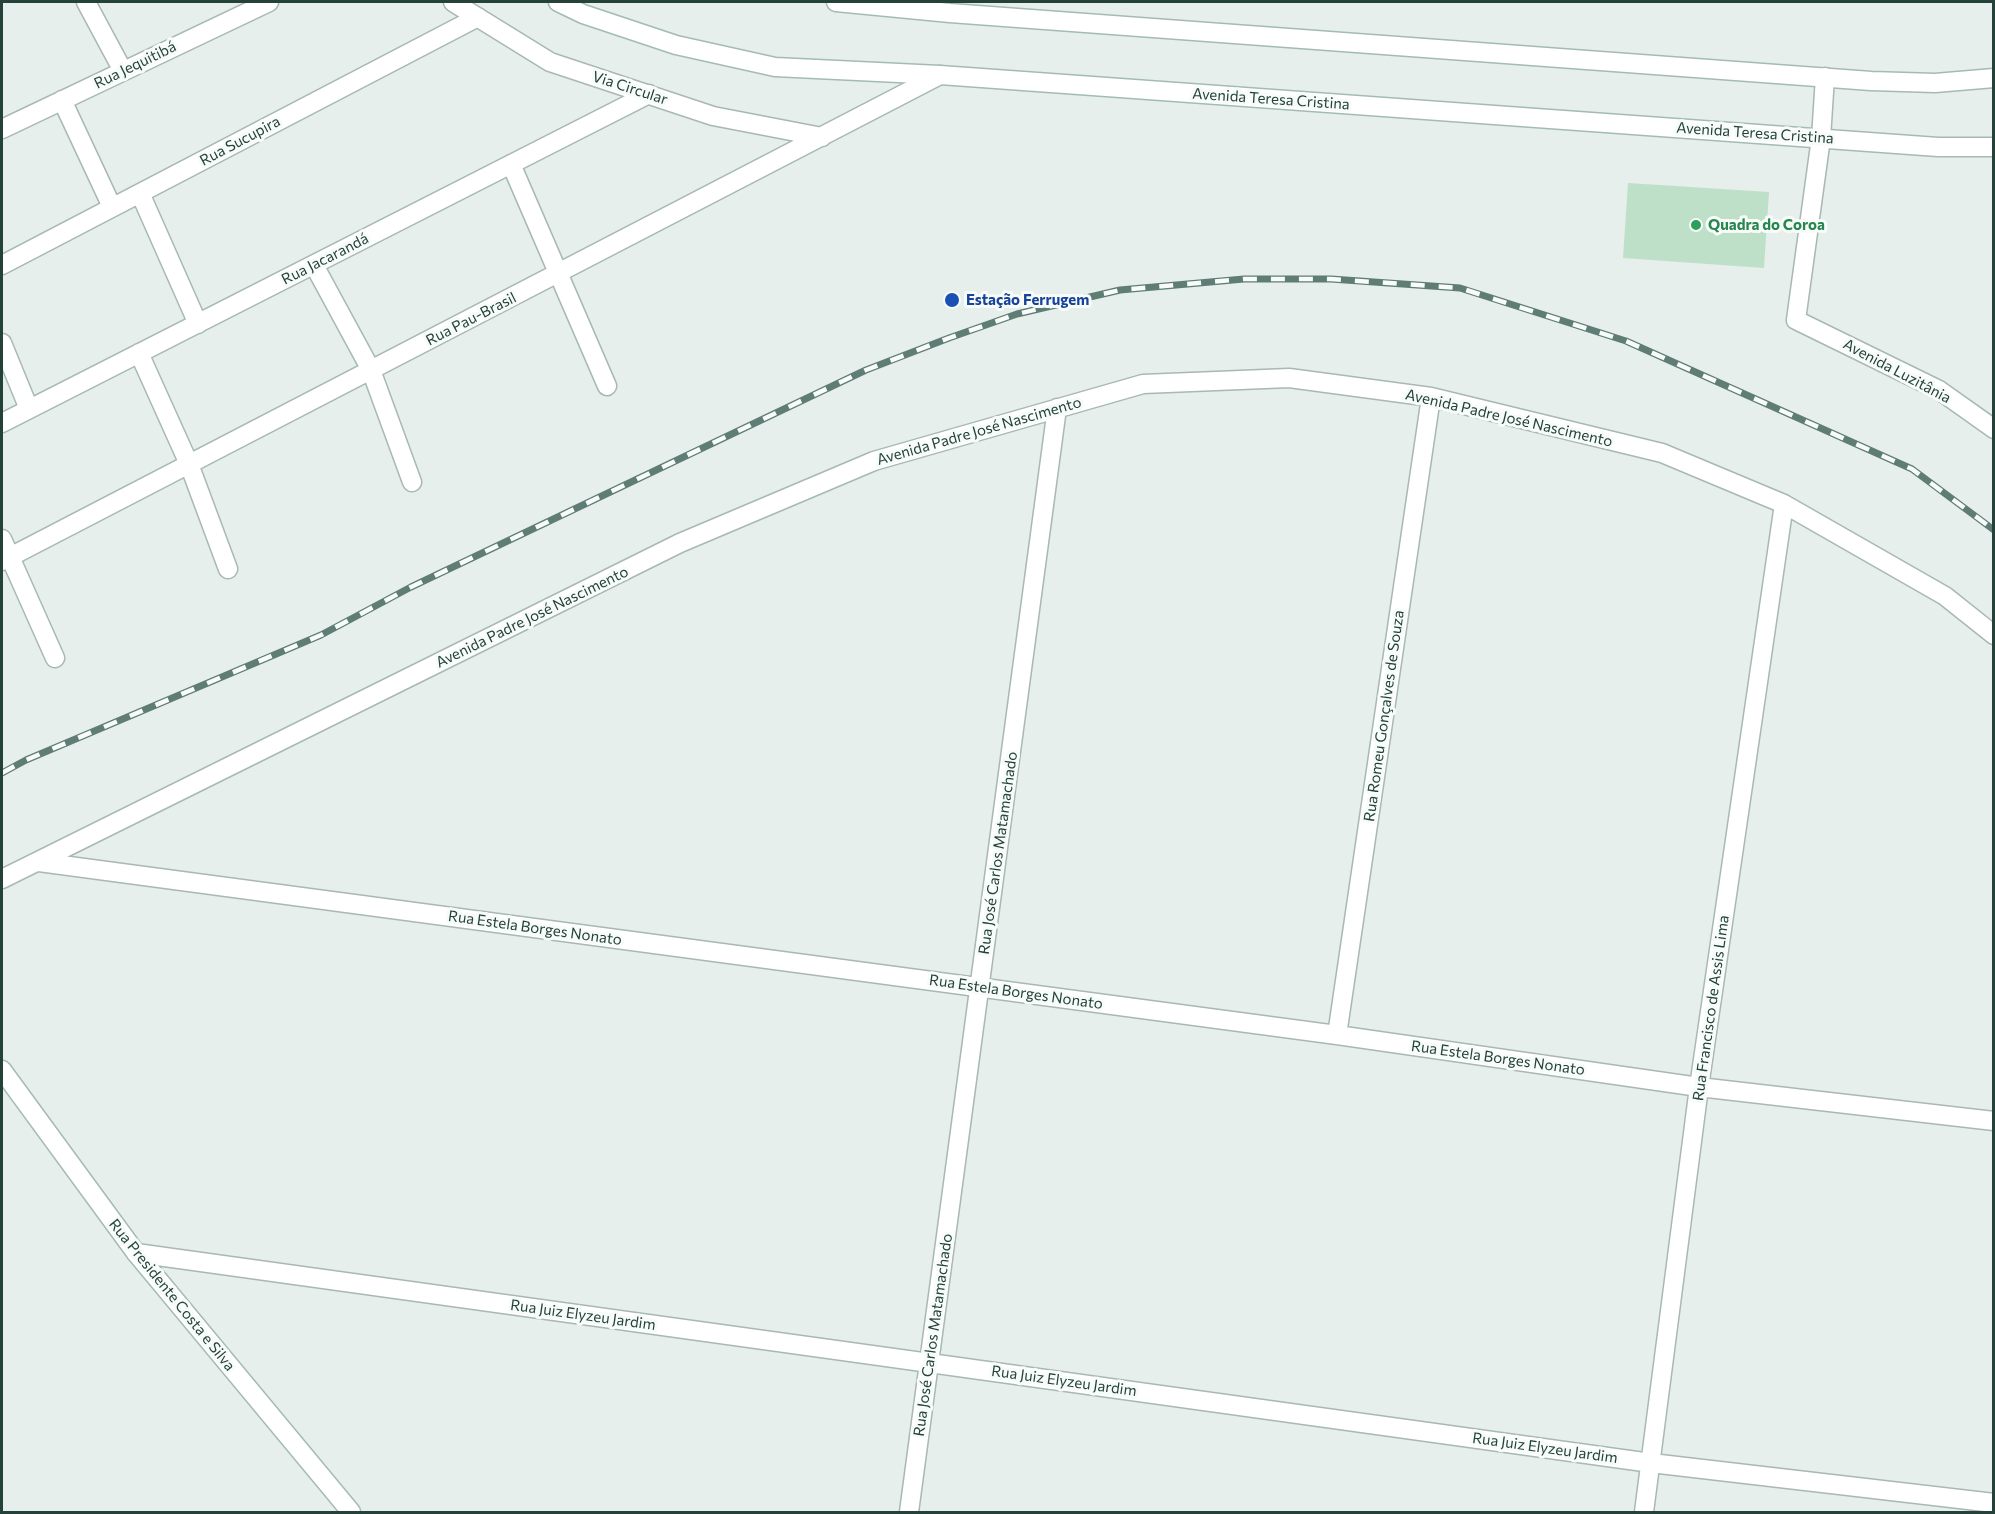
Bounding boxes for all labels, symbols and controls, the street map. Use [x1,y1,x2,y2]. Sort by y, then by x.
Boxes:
street label: Rua Jequitibá [91,37,179,93]
street label: Via Circular [590,67,670,109]
street label: Avenida Teresa Cristina [1192,85,1350,113]
street label: Rua Sucupira [197,112,283,170]
street label: Avenida Teresa Cristina [1676,119,1834,147]
place label: Quadra do Coroa [1708,216,1825,234]
marker: Quadra do Coroa [1689,218,1703,232]
street label: Rua Jacarandá [278,229,372,289]
street label: Rua Pau-Brasil [423,289,519,349]
marker: Estação Ferrugem [943,291,961,309]
place label: Estação Ferrugem [966,291,1089,309]
street label: Avenida Luzitânia [1840,335,1954,407]
street label: Avenida Padre José Nascimento [1404,385,1614,451]
street label: Avenida Padre José Nascimento [875,393,1083,469]
street label: Avenida Padre José Nascimento [433,562,631,672]
street label: Rua Romeu Gonçalves de Souza [1360,609,1408,823]
street label: Rua José Carlos Matamachado [975,750,1021,956]
street label: Rua Estela Borges Nonato [447,907,623,949]
street label: Rua Francisco de Assis Lima [1689,914,1733,1102]
street label: Rua Estela Borges Nonato [928,971,1104,1013]
street label: Rua Estela Borges Nonato [1410,1037,1586,1079]
street label: Rua Presidente Costa e Silva [105,1215,239,1375]
street label: Rua José Carlos Matamachado [910,1232,956,1438]
street label: Rua Juiz Elyzeu Jardim [509,1296,657,1334]
street label: Rua Juiz Elyzeu Jardim [990,1362,1138,1400]
street label: Rua Juiz Elyzeu Jardim [1471,1429,1619,1467]

